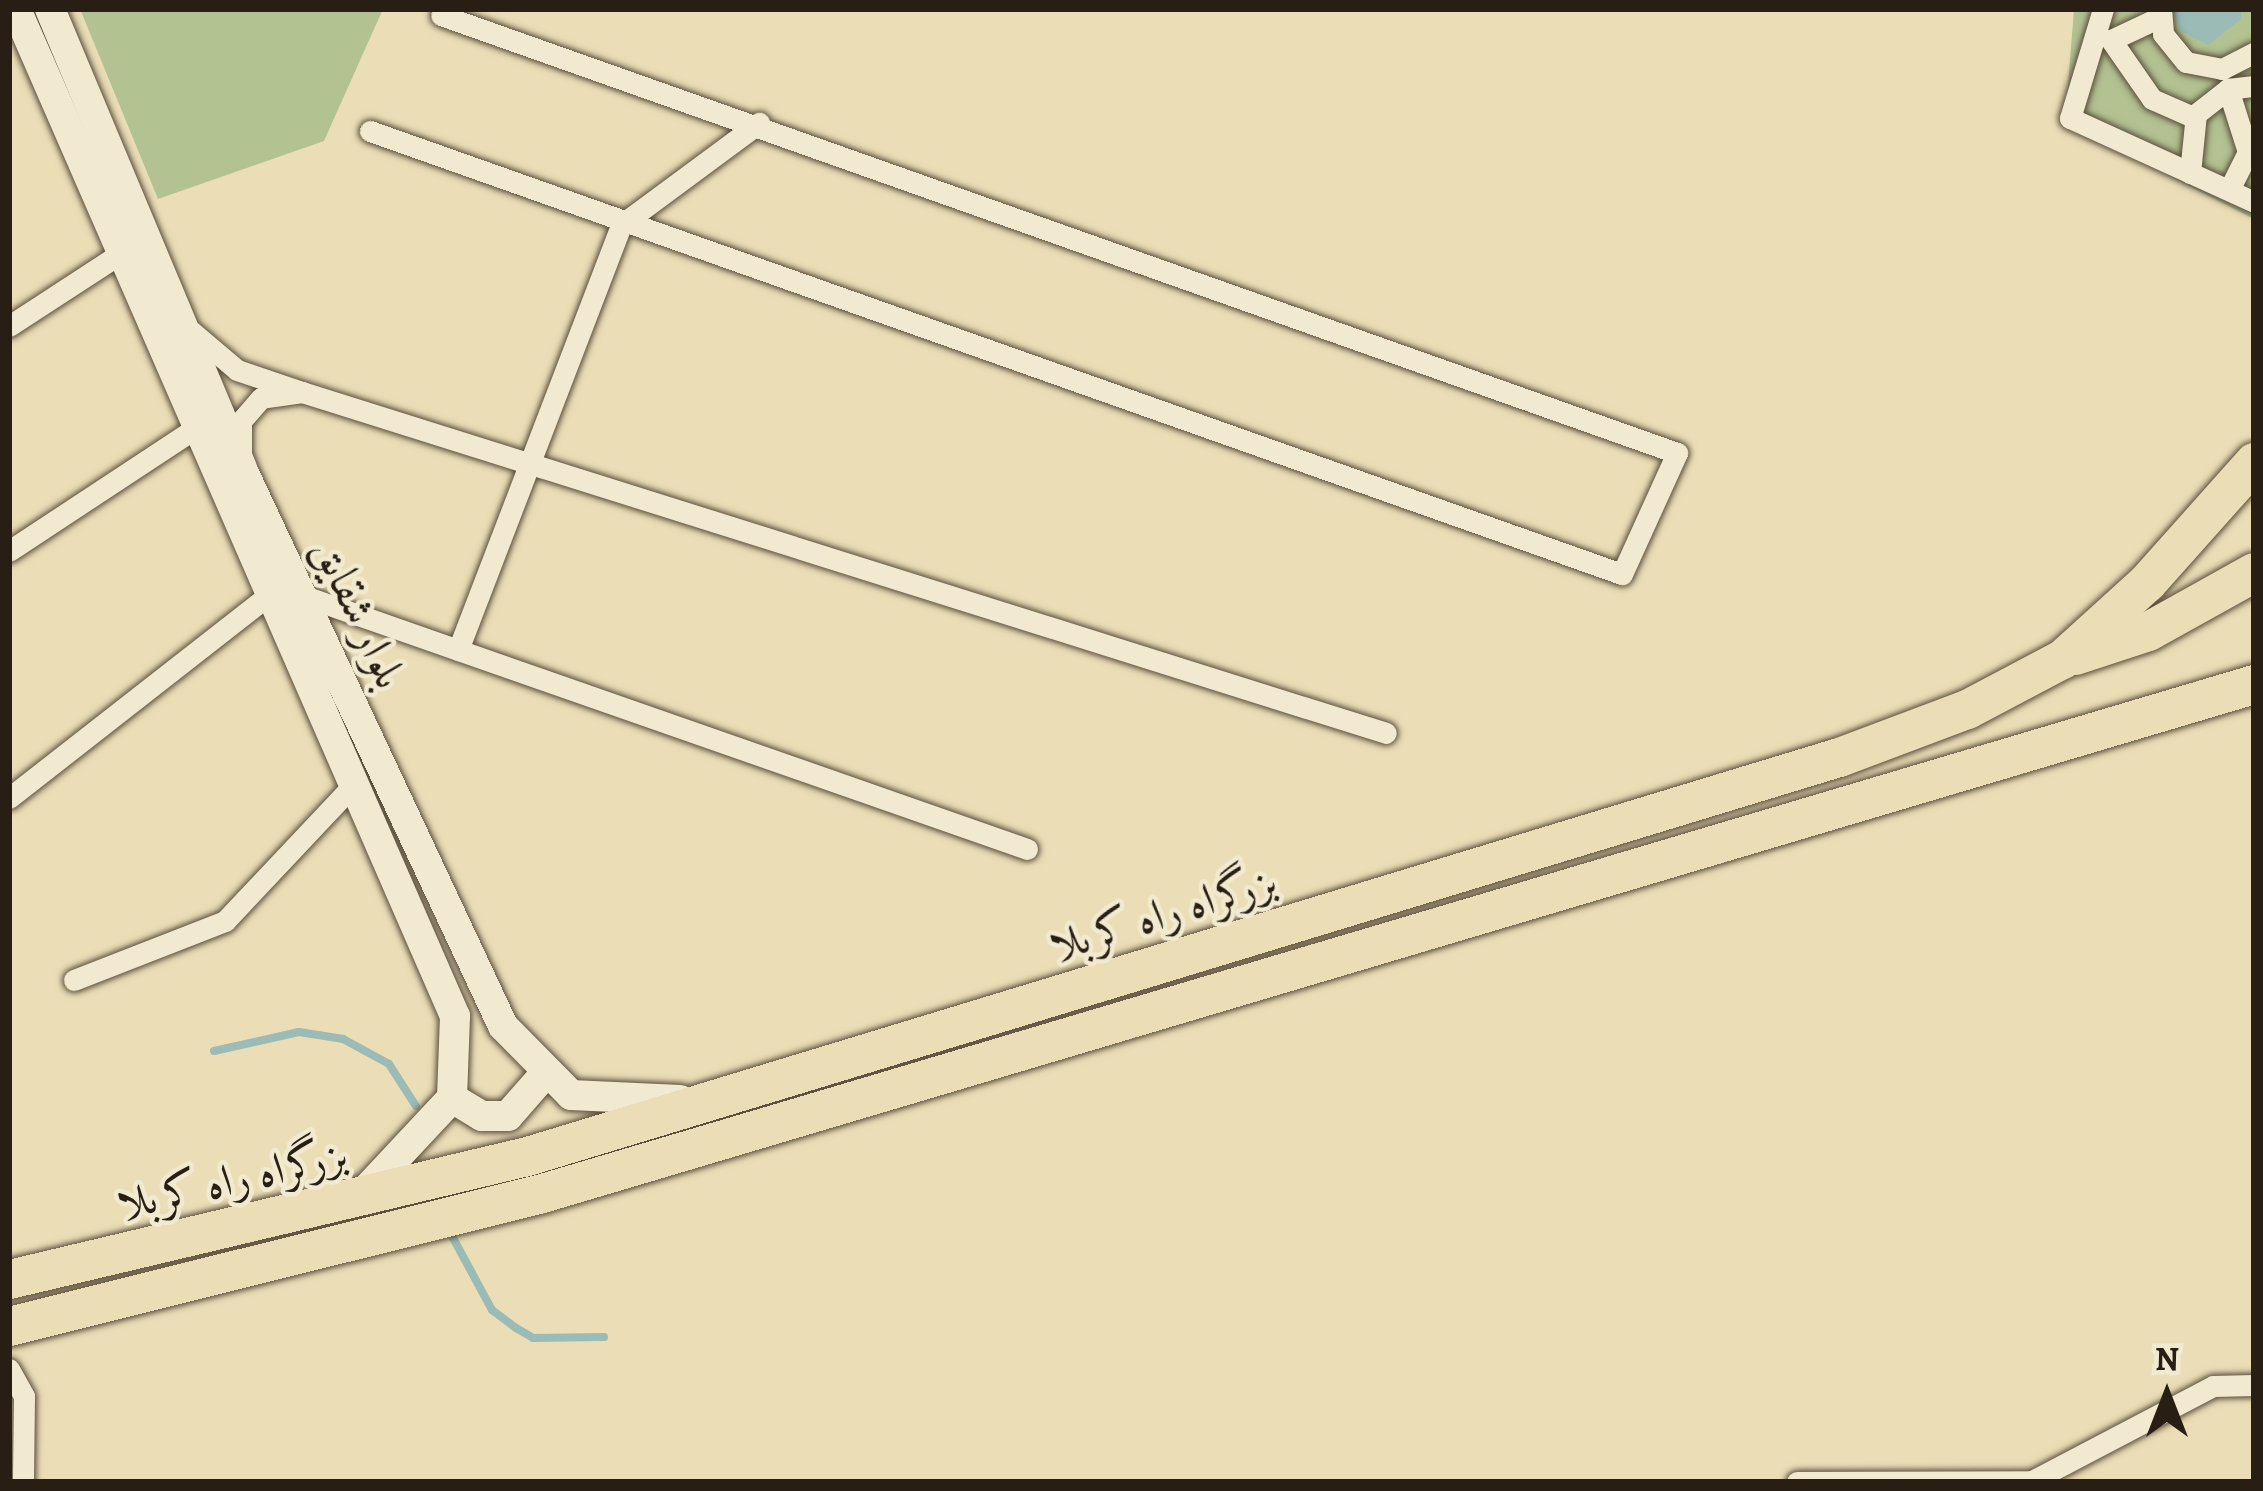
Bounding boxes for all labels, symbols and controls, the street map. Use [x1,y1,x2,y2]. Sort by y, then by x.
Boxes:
street label: بلوار شقایق [301,529,417,697]
street label: بزرگراه راه کربلا [1043,854,1283,974]
street label: بزرگراه راه کربلا [112,1127,352,1233]
north arrow [2107,1335,2227,1455]
text: N [2155,1336,2179,1381]

